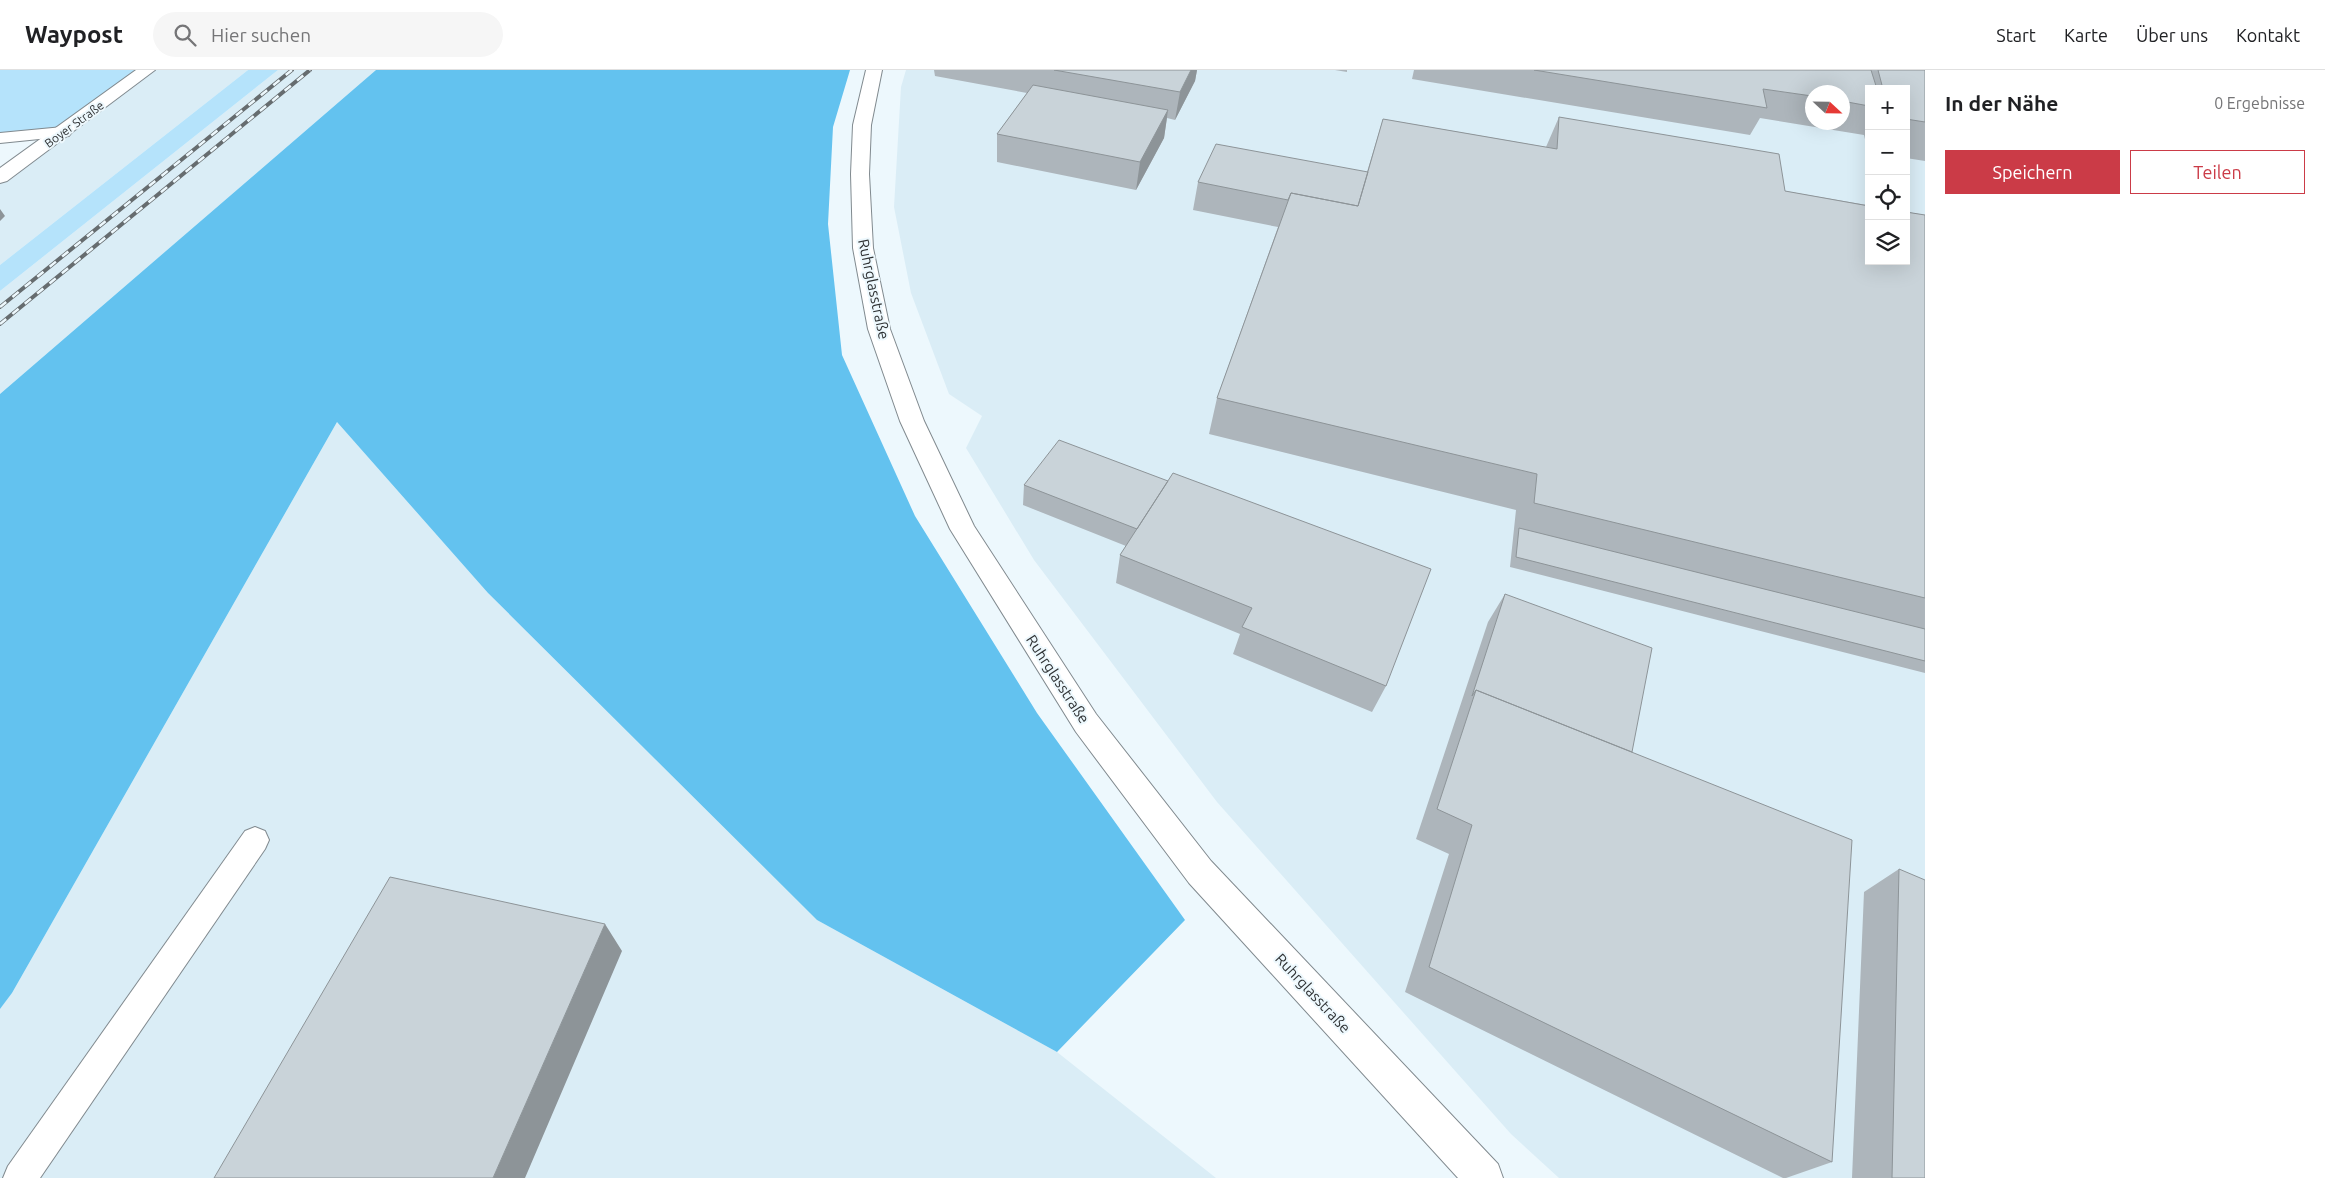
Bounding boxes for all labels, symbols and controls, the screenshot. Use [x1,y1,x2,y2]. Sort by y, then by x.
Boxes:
search box [153,12,503,57]
text: Waypost [25,21,123,48]
icon: search [171,21,199,49]
text: Hier suchen [211,24,311,46]
text: Start [1996,25,2036,45]
text: Karte [2064,25,2108,45]
text: Über uns [2136,25,2208,45]
text: Kontakt [2236,25,2300,45]
north arrow [1805,85,1850,130]
map controls [1865,85,1910,265]
button: + [1865,85,1910,130]
text: In der Nähe [1945,91,2058,115]
text: 0 Ergebnisse [2214,94,2305,112]
street label: Boyer Straße [42,98,106,150]
button: − [1865,130,1910,175]
button: Speichern [1945,150,2120,194]
button: Teilen [2130,150,2305,194]
button: locate [1865,175,1910,220]
button: layers [1865,220,1910,265]
street label: Ruhrglasstraße [855,237,893,341]
street label: Ruhrglasstraße [1023,632,1093,726]
street label: Ruhrglasstraße [1272,950,1354,1036]

